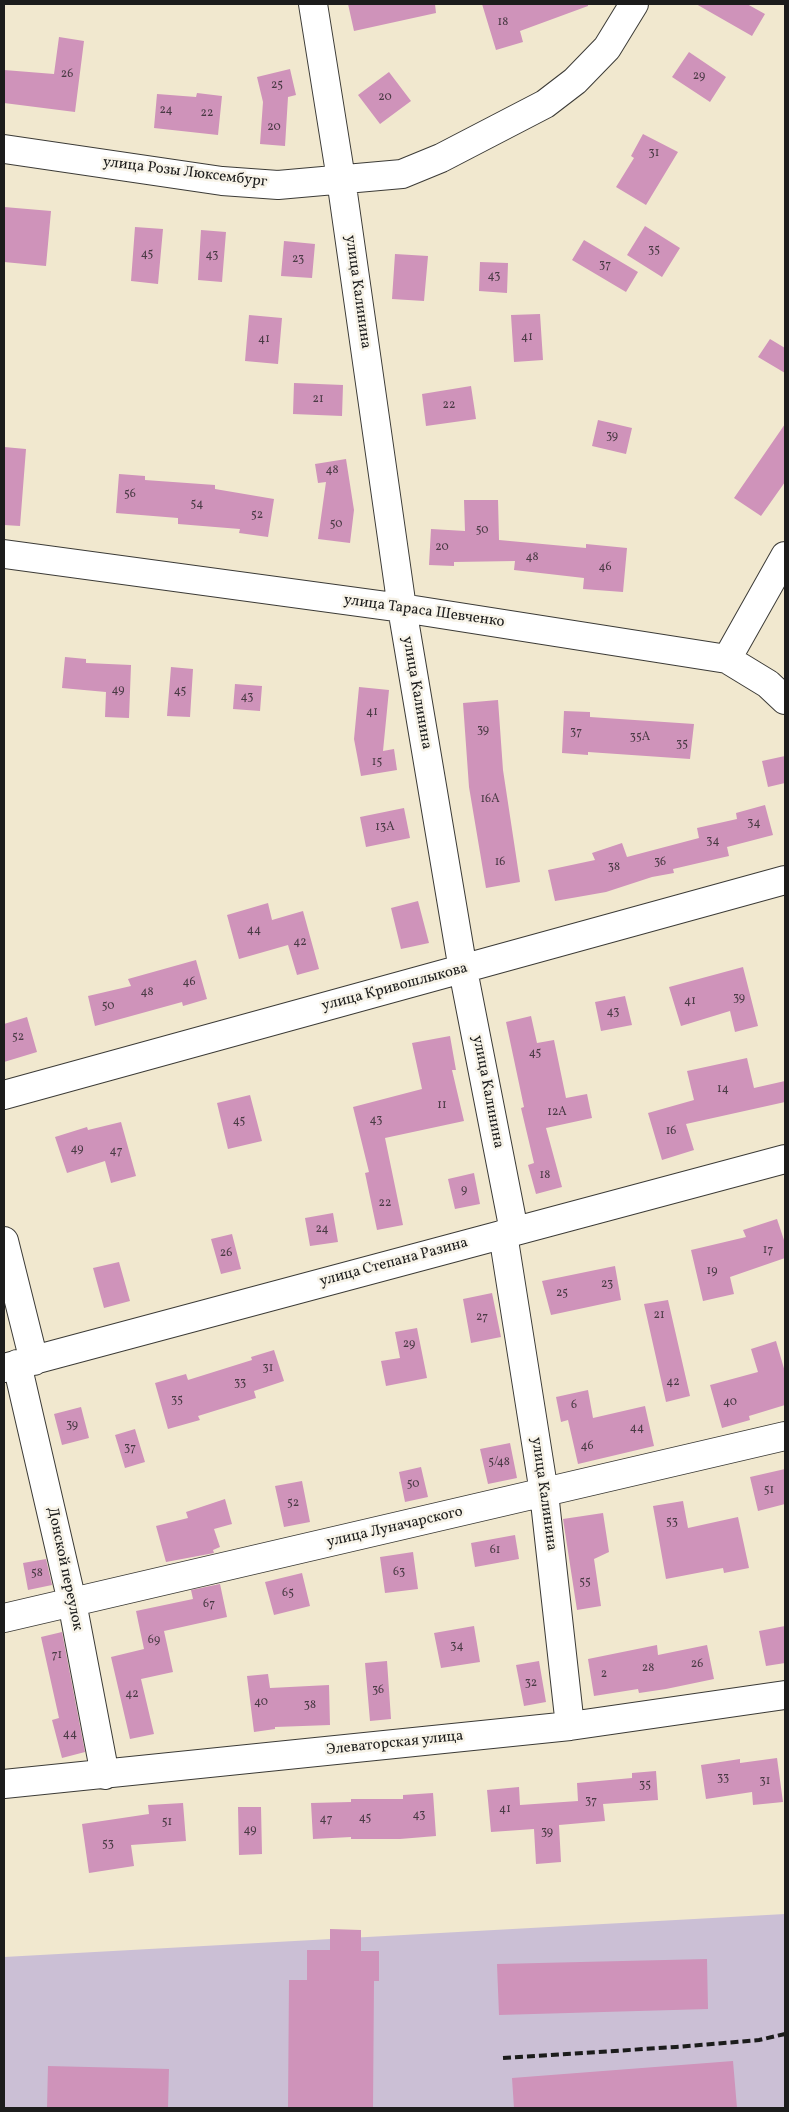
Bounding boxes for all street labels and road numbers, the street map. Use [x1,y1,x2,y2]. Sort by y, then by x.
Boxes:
street label: улица Розы Люксембург [102,154,268,192]
street label: улица Калинина [340,234,374,350]
street label: улица Тараса Шевченко [342,592,506,632]
street label: улица Калинина [397,635,435,751]
street label: улица Кривошлыкова [320,960,470,1016]
street label: улица Калинина [467,1034,507,1150]
street label: улица Степана Разина [318,1235,470,1291]
street label: улица Калинина [526,1436,560,1552]
street label: улица Луначарского [325,1504,465,1552]
street label: Донской переулок [42,1506,86,1632]
street label: Элеваторская улица [326,1728,464,1760]

